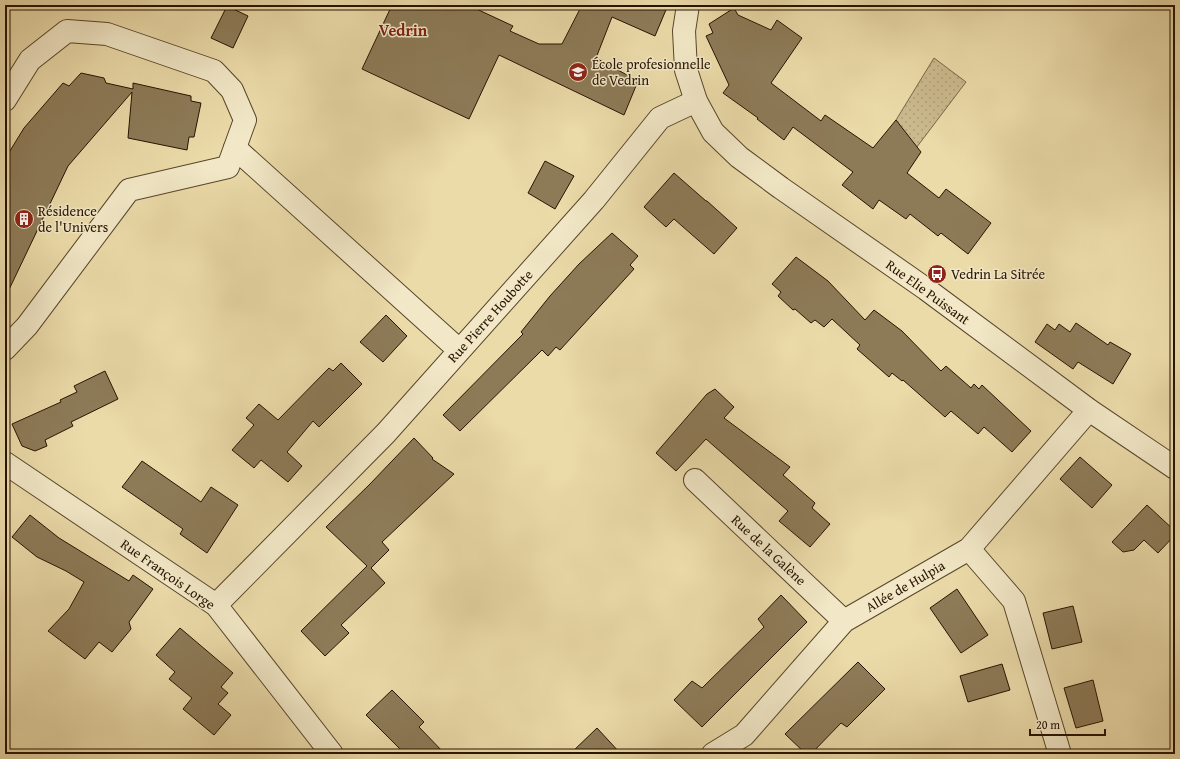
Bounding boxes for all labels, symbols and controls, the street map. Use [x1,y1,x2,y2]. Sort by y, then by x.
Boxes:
district label: Vedrin [379,18,428,42]
place label: École profesionnelle de Vedrin [592,54,711,90]
school or university icon: École profesionnelle de Vedrin [567,61,589,83]
place label: Résidence de l'Univers [38,201,108,237]
building icon: Résidence de l'Univers [13,208,35,230]
street label: Rue Elie Puissant [882,255,974,329]
bus stop icon: Vedrin La Sitrée [926,263,948,285]
place label: Vedrin La Sitrée [951,264,1046,284]
street label: Rue Pierre Houbotte [443,265,538,367]
street label: Rue de la Galène [727,510,811,590]
street label: Rue François Lorge [117,534,220,614]
street label: Allée de Hulpia [862,555,949,617]
scale bar [1030,711,1105,737]
text: 20 m [1036,716,1060,733]

